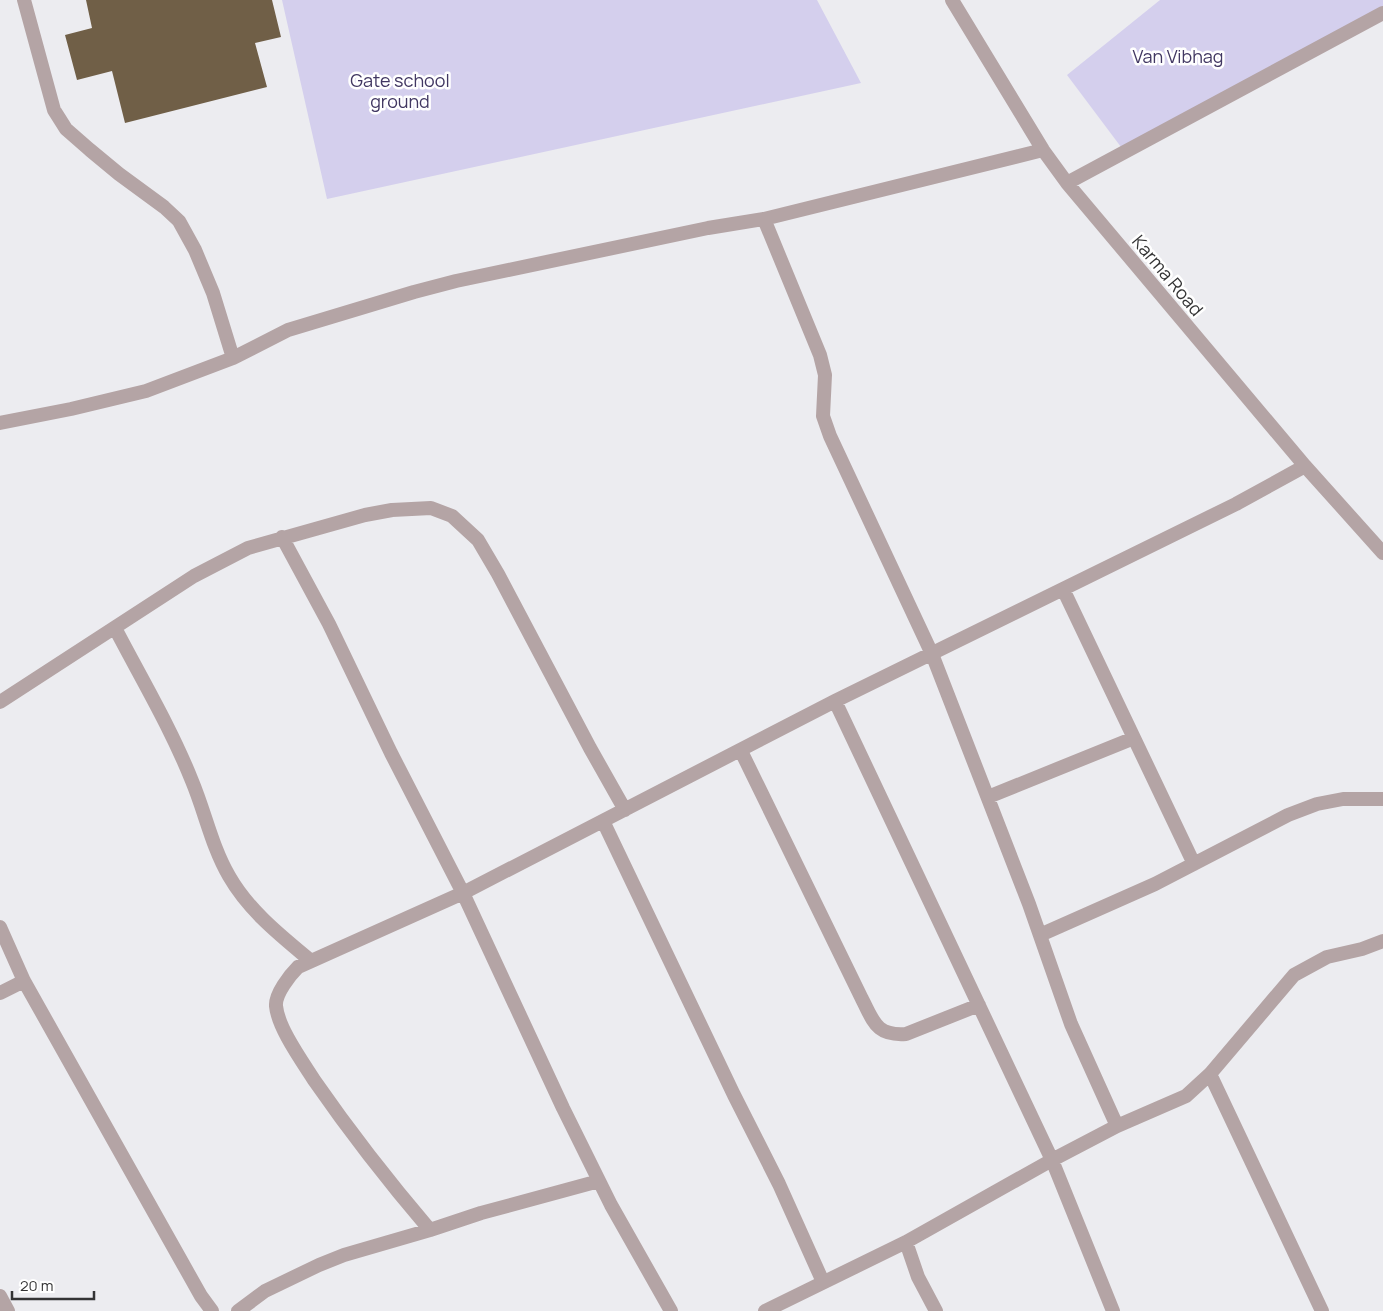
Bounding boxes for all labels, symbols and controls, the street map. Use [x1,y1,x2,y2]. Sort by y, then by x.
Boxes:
park label: Van Vibhag [1132,44,1224,68]
park label: Gate school ground [350,68,450,113]
street label: Karma Road [1127,229,1209,321]
scale bar [12,1268,95,1300]
text: 20 m [20,1275,53,1296]

